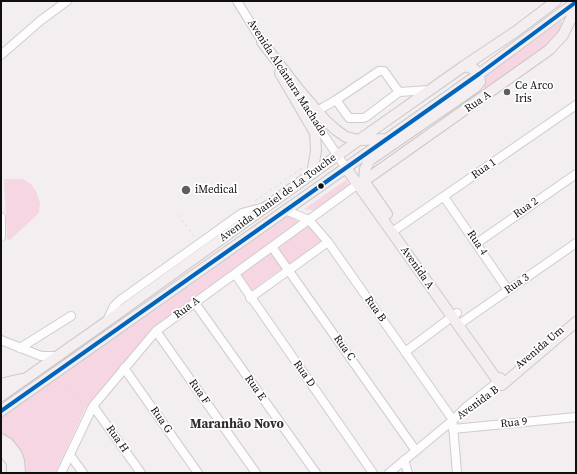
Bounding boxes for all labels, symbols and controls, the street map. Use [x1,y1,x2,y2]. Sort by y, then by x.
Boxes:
street label: Avenida Alcântara Machado [244,17,330,139]
place label: Ce Arco Iris [515,79,553,105]
marker: Ce Arco Iris [502,87,512,97]
street label: Rua A [462,88,494,116]
street label: Avenida Daniel de La Touche [217,151,339,245]
street label: Rua 1 [469,156,499,182]
unlabelled marker [316,181,326,191]
place label: iMedical [195,183,237,197]
marker: iMedical [180,184,192,196]
street label: Rua 2 [511,195,541,221]
street label: Rua 4 [464,228,490,258]
street label: Avenida A [398,244,436,292]
street label: Rua 3 [502,271,532,297]
street label: Rua A [171,294,203,322]
street label: Rua B [361,294,389,324]
street label: Avenida Um [513,324,567,372]
street label: Rua C [330,333,358,363]
street label: Rua D [290,358,318,390]
street label: Rua E [241,373,269,403]
street label: Rua F [186,377,212,407]
street label: Avenida B [454,383,502,423]
street label: Rua G [147,404,175,436]
street label: Rua 9 [500,415,528,431]
district label: Maranhão Novo [190,417,284,433]
street label: Rua H [103,423,131,455]

